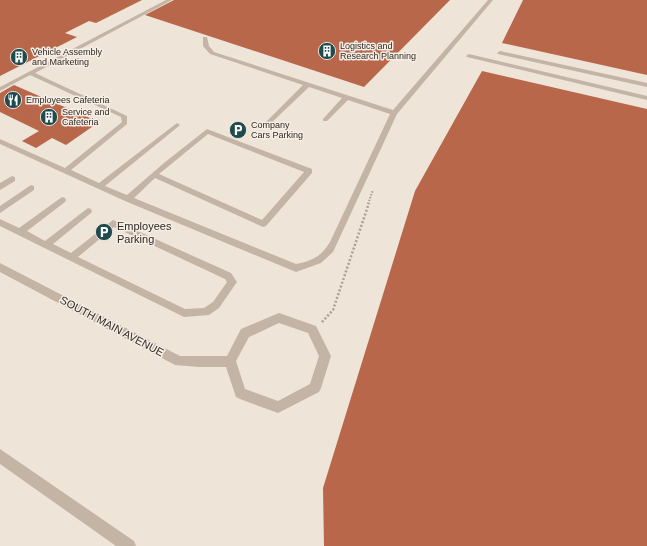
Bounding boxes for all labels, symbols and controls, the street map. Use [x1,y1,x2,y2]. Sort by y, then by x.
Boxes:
building icon: Logistics and Research Planning [317,41,337,61]
place label: Logistics and Research Planning [340,41,416,61]
building icon: Vehicle Assembly and Marketing [9,47,29,67]
place label: Vehicle Assembly and Marketing [32,47,103,67]
restaurant icon: Employees Cafeteria [3,90,23,110]
place label: Employees Cafeteria [26,95,110,105]
building icon: Service and Cafeteria [39,107,59,127]
place label: Service and Cafeteria [62,107,110,127]
parking icon: Company Cars Parking [228,120,248,140]
place label: Company Cars Parking [251,120,303,140]
place label: Employees Parking [117,220,172,245]
parking icon: Employees Parking [94,222,114,242]
street label: SOUTH MAIN AVENUE [58,293,166,359]

